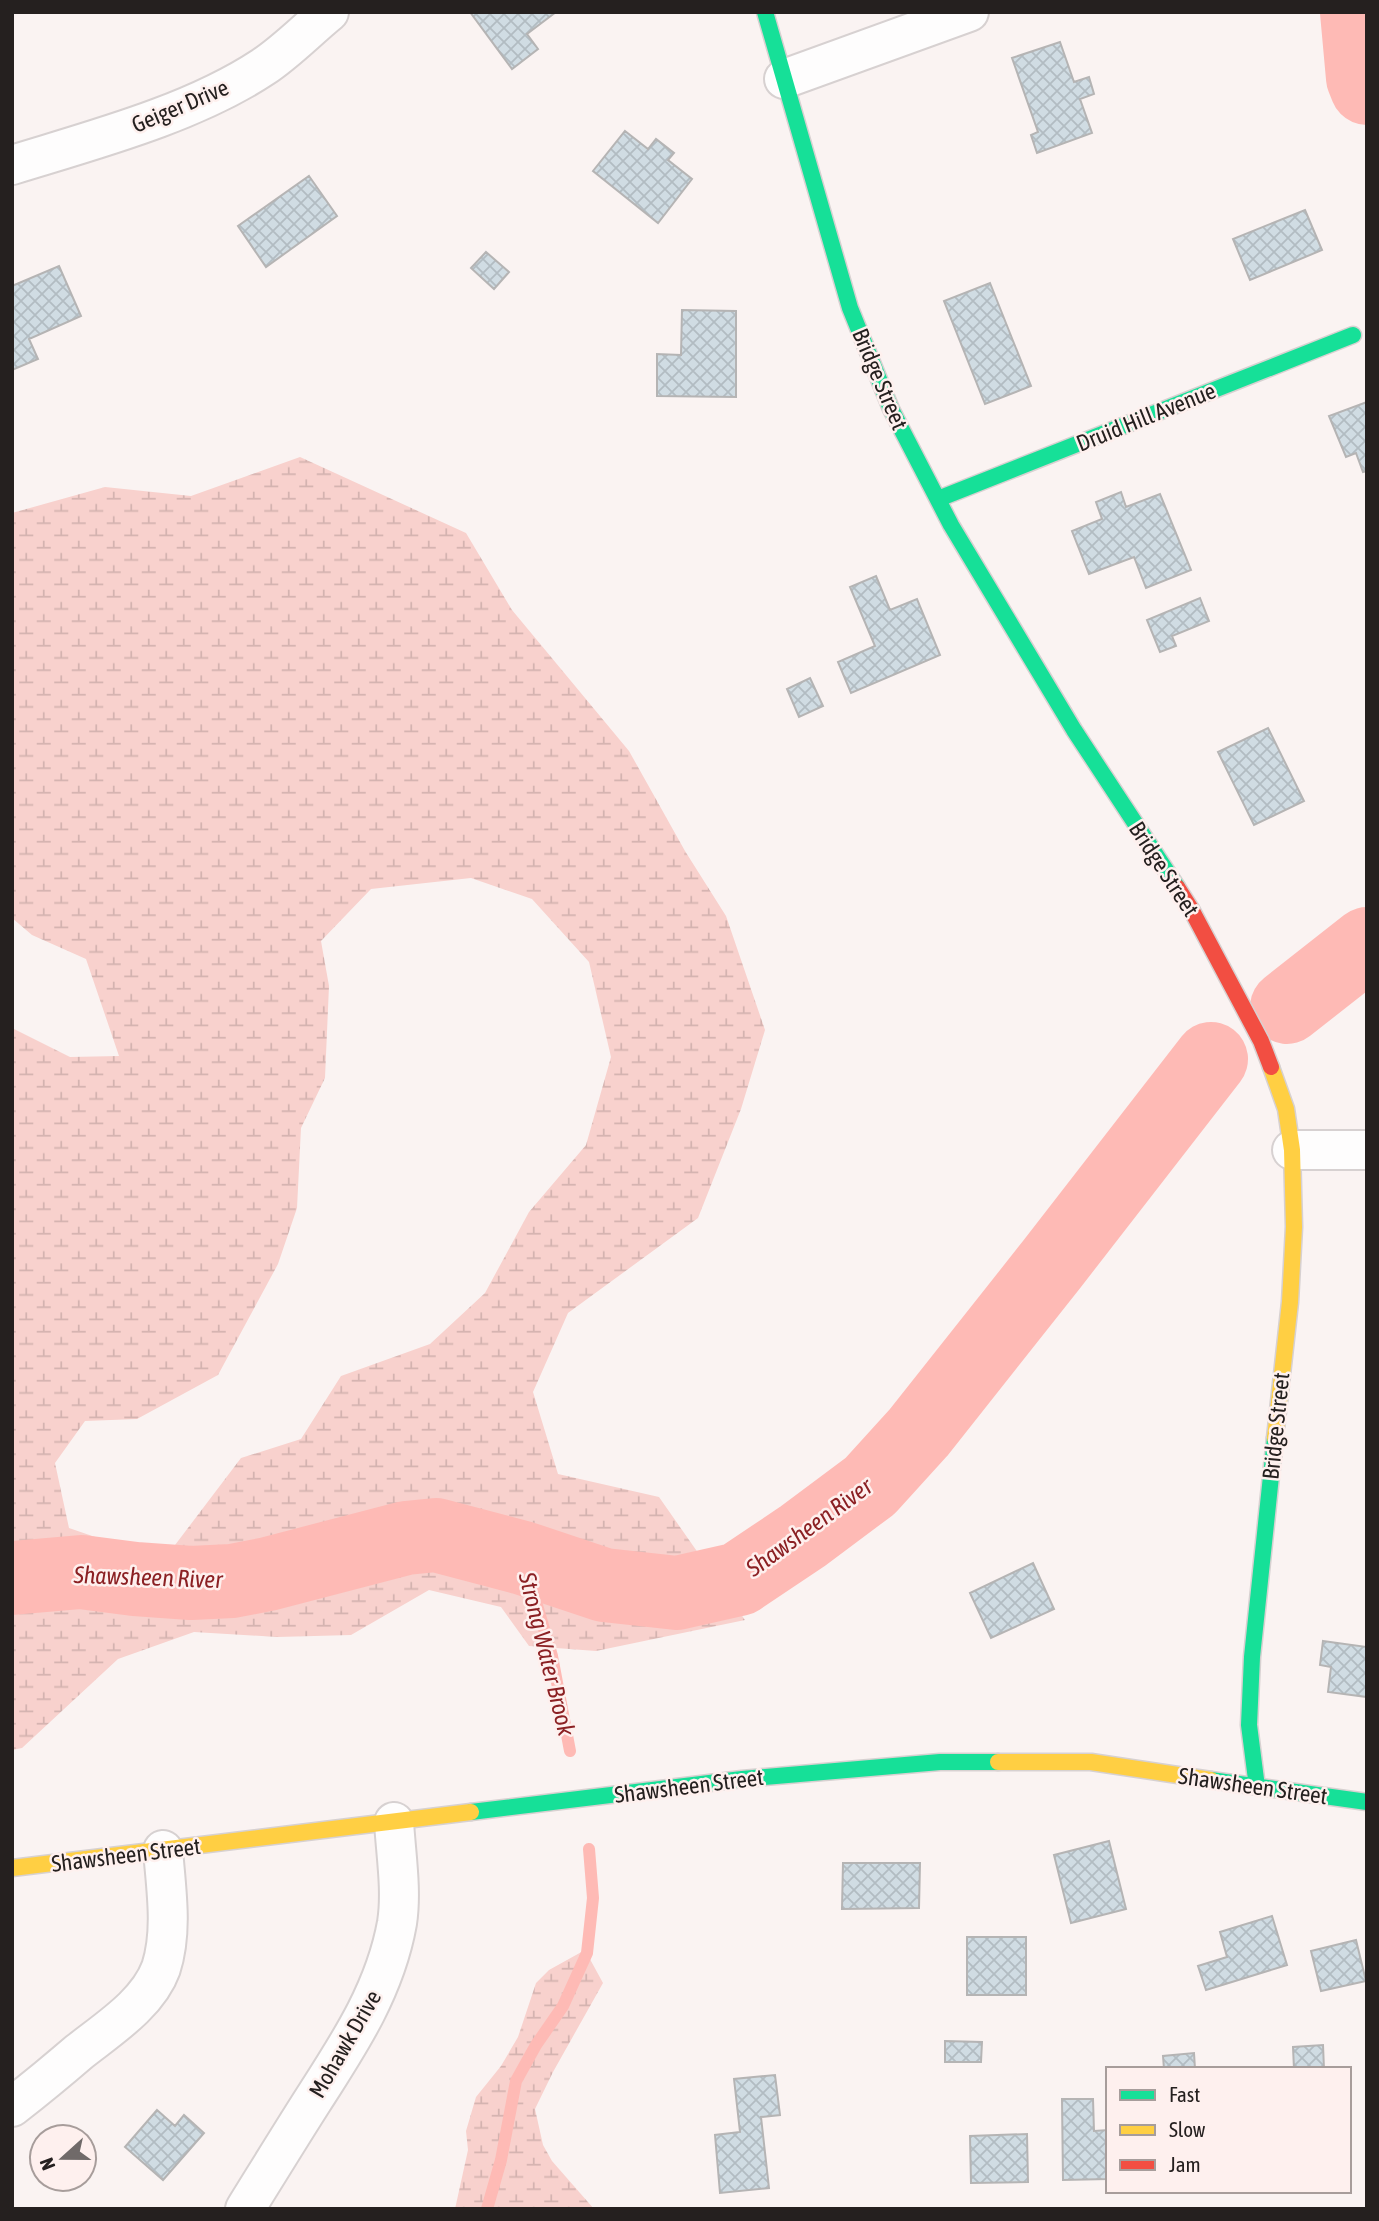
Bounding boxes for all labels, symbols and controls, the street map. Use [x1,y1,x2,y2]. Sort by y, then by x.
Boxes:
street label: Geiger Drive [128,74,232,138]
street label: Bridge Street [847,325,913,433]
street label: Druid Hill Avenue [1073,377,1219,457]
street label: Bridge Street [1124,817,1204,921]
street label: Bridge Street [1257,1371,1295,1481]
water label: Shawsheen River [740,1472,878,1582]
water label: Shawsheen River [72,1561,224,1593]
water label: Strong Water Brook [513,1569,580,1739]
street label: Shawsheen Street [1177,1763,1329,1809]
street label: Shawsheen Street [613,1764,765,1808]
street label: Shawsheen Street [50,1833,202,1877]
street label: Mohawk Drive [304,1986,386,2102]
legend [1106,2067,1351,2193]
text: Fast [1169,2082,1200,2106]
text: Slow [1169,2117,1206,2141]
north arrow [28,2123,98,2193]
text: Jam [1169,2152,1201,2176]
text: N [35,2155,59,2173]

